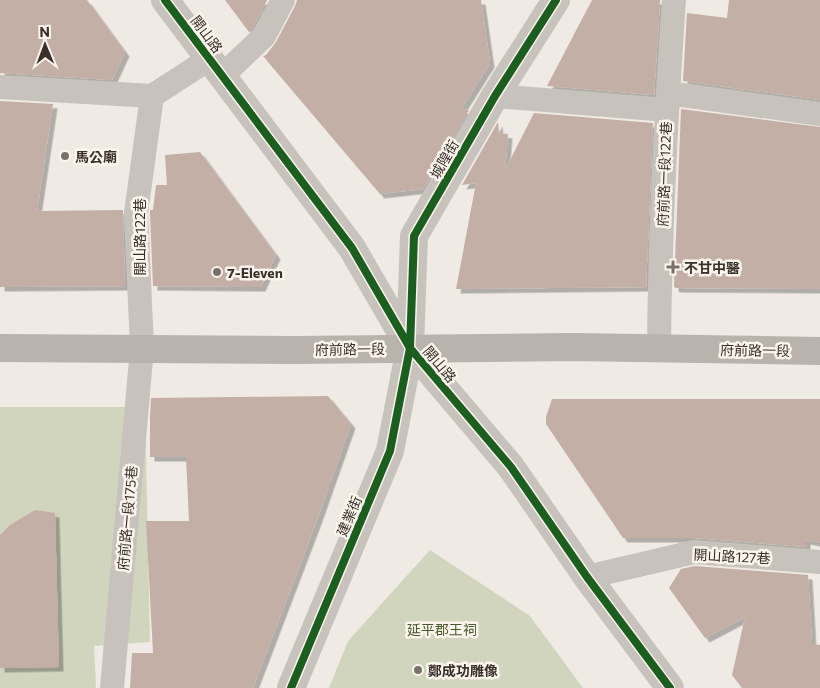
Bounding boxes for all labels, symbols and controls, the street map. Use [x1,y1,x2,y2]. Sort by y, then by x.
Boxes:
street label: 開山路 [188,12,226,56]
north arrow [20,20,70,70]
text: N [39,23,50,40]
street label: 府前路一段122巷 [654,121,674,227]
street label: 城隍街 [426,137,462,181]
place label: 馬公廟 [75,148,117,165]
marker: 馬公廟 [59,150,71,162]
street label: 開山路122巷 [131,198,148,276]
place label: 不甘中醫 [684,259,740,276]
marker: 不甘中醫 [666,260,680,274]
place label: 7-Eleven [227,264,283,281]
marker: 7-Eleven [211,266,223,278]
street label: 府前路一段 [315,340,385,358]
street label: 府前路一段 [720,341,790,359]
street label: 開山路 [420,342,460,386]
street label: 府前路一段175巷 [114,465,140,571]
street label: 建業街 [333,493,365,539]
street label: 開山路127巷 [693,545,771,567]
park label: 延平郡王祠 [407,621,477,638]
place label: 鄭成功雕像 [428,662,498,679]
marker: 鄭成功雕像 [412,664,424,676]

